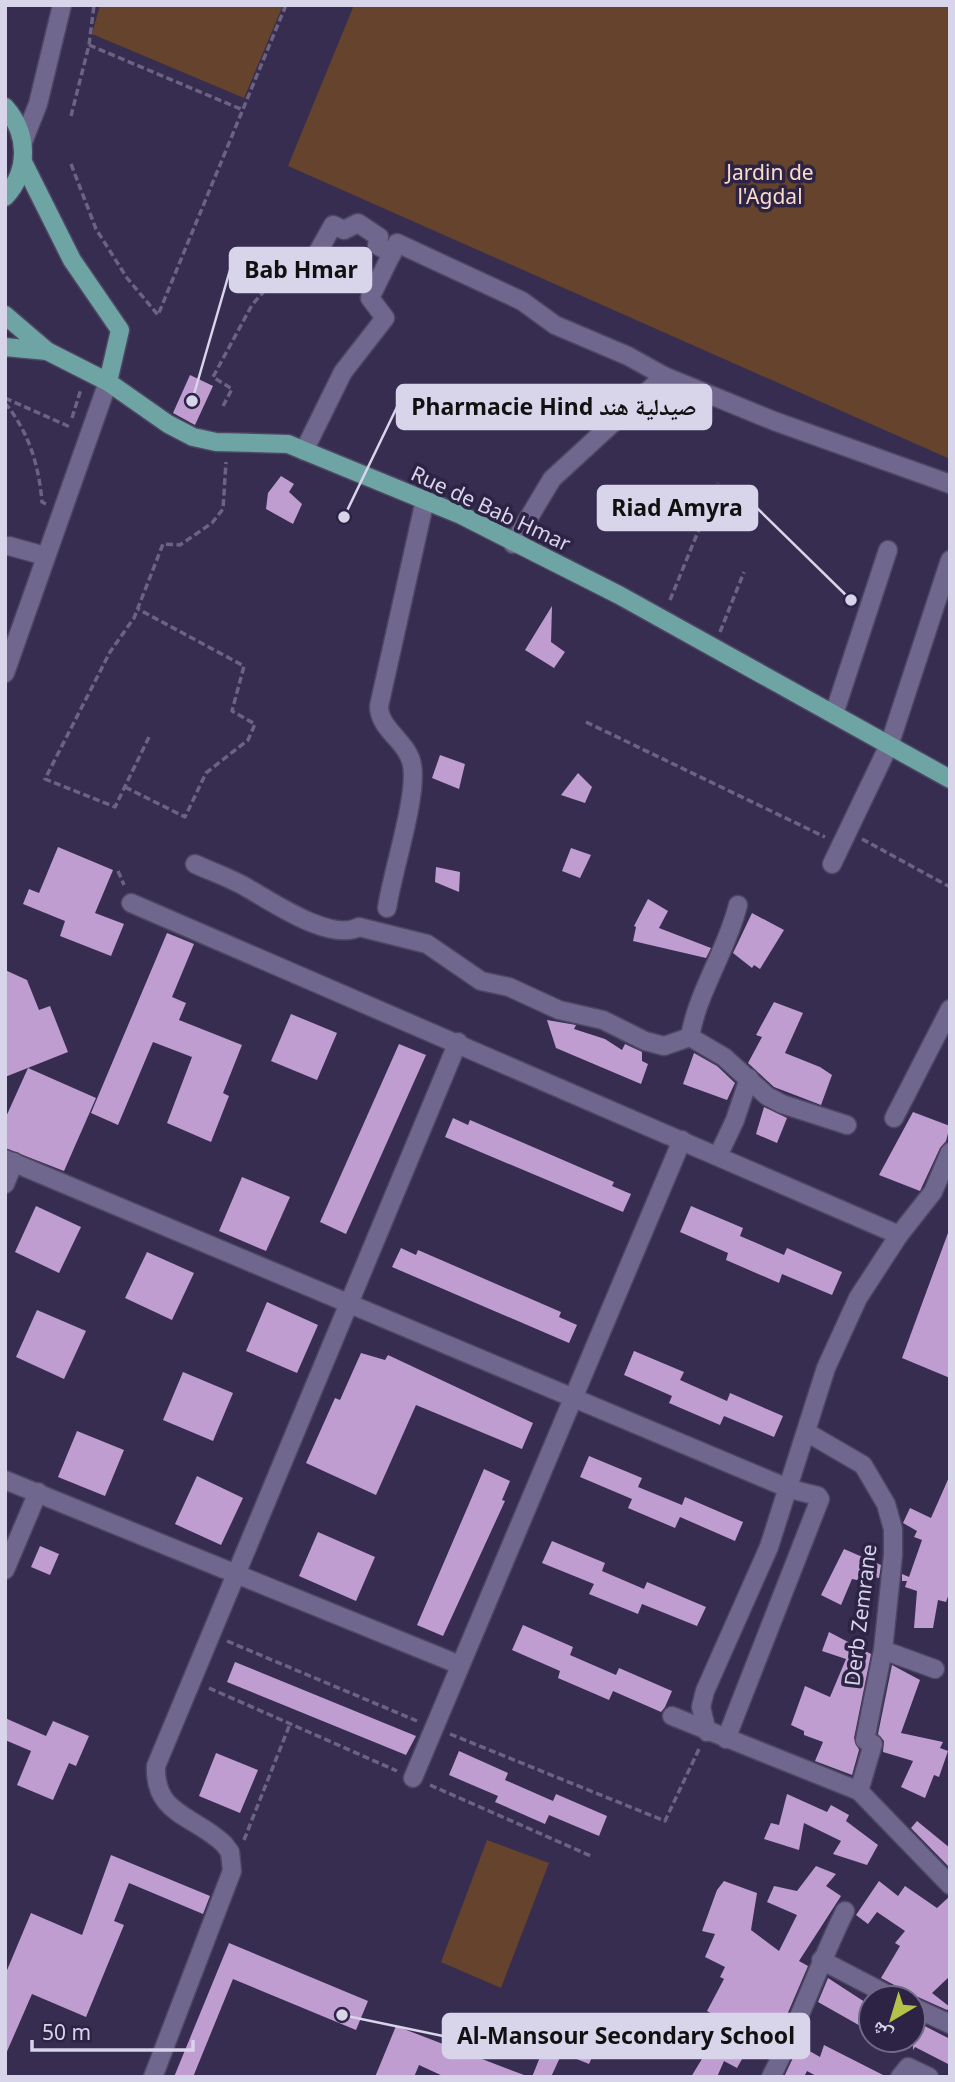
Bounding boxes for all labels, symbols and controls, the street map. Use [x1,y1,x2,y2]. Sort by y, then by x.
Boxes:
park label: Jardin de l'Agdal [724,158,814,210]
callout: Bab Hmar [230,248,371,292]
text: Bab Hmar [244,253,358,285]
callout: Pharmacie Hind صيدلية هند [397,385,711,429]
text: Pharmacie Hind صيدلية هند [411,390,697,422]
street label: Rue de Bab Hmar [407,459,576,557]
callout: Riad Amyra [598,486,757,530]
text: Riad Amyra [611,491,743,523]
street label: Derb Zemrane [837,1543,883,1687]
north arrow [857,1984,927,2054]
scale bar [32,2008,192,2052]
callout: Al-Mansour Secondary School [443,2014,809,2058]
text: ش [866,2016,897,2049]
text: 50 m [42,2018,91,2046]
text: Al-Mansour Secondary School [457,2019,795,2051]

